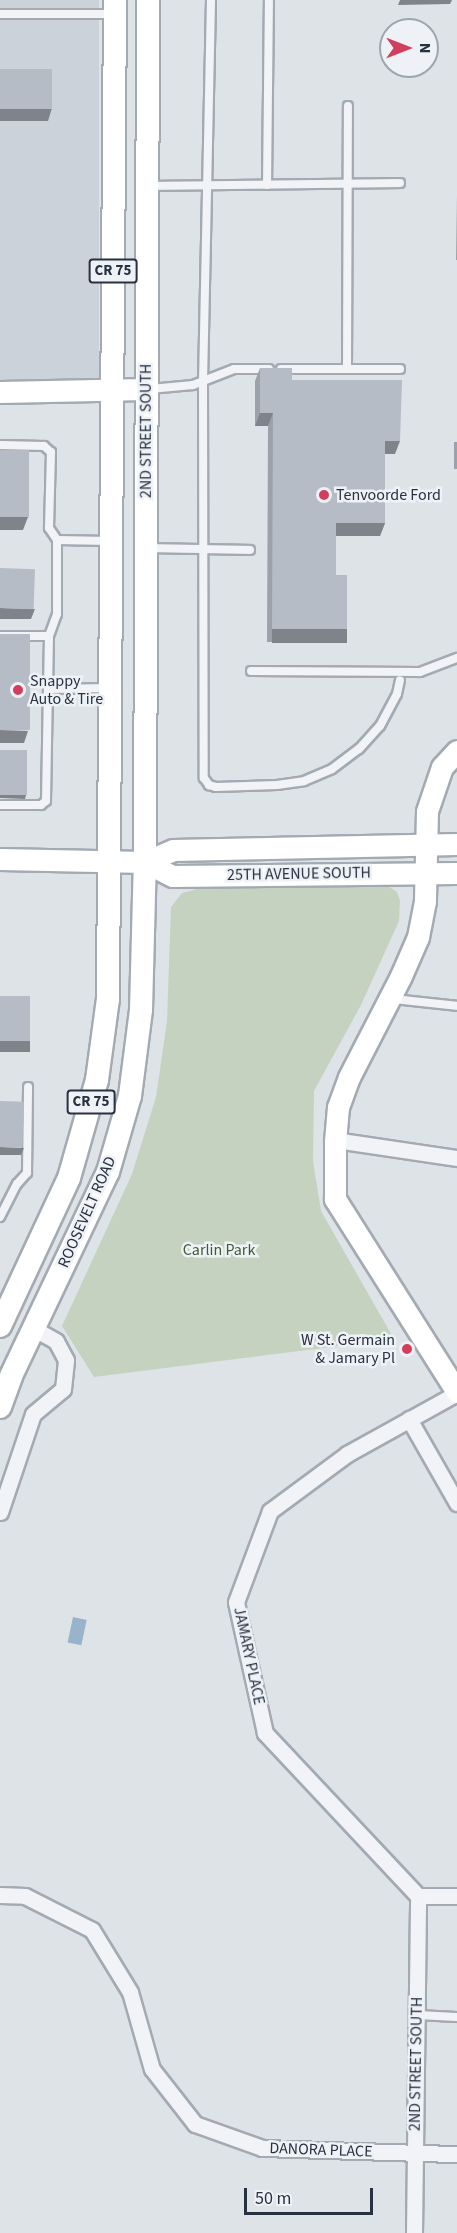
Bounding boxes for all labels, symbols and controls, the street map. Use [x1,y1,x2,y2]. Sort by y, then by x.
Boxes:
north arrow [379,18,439,78]
text: N [414,43,436,53]
road number: CR 75 [88,259,138,283]
street label: 2ND STREET SOUTH [136,364,156,498]
place label: Tenvoorde Ford [336,485,441,505]
marker: Tenvoorde Ford [317,488,331,502]
place label: Snappy Auto & Tire [30,671,103,709]
marker: Snappy Auto & Tire [11,683,25,697]
street label: 25TH AVENUE SOUTH [227,863,371,885]
road number: CR 75 [66,1090,116,1114]
street label: ROOSEVELT ROAD [54,1153,120,1271]
park label: Carlin Park [183,1240,255,1260]
place label: W St. Germain & Jamary Pl [301,1330,395,1368]
marker: W St. Germain & Jamary Pl [400,1342,414,1356]
street label: JAMARY PLACE [229,1605,269,1707]
street label: 2ND STREET SOUTH [405,1997,427,2131]
street label: DANORA PLACE [269,2139,373,2161]
scale bar [247,2176,376,2214]
text: 50 m [255,2186,291,2211]

